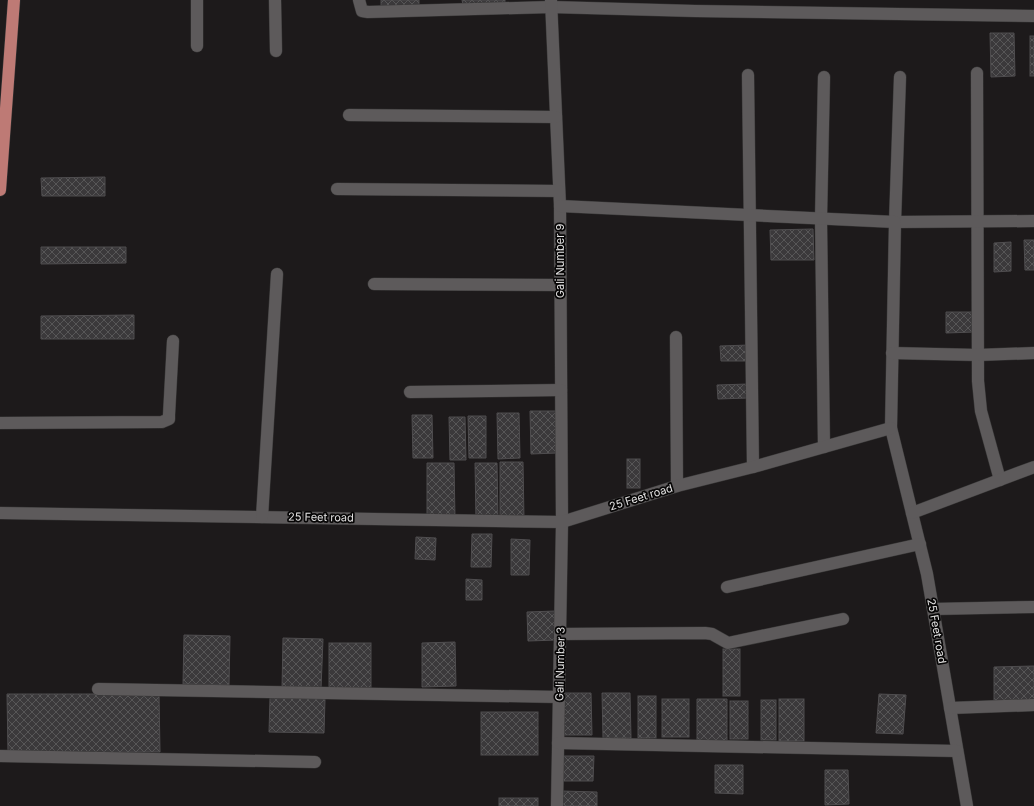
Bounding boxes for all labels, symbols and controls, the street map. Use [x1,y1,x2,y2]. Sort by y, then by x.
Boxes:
street label: Gali Number 9 [553,224,567,298]
street label: 25 Feet road [608,481,674,513]
street label: 25 Feet road [288,509,354,525]
street label: 25 Feet road [924,597,950,665]
street label: Gali Number 3 [552,626,568,701]

